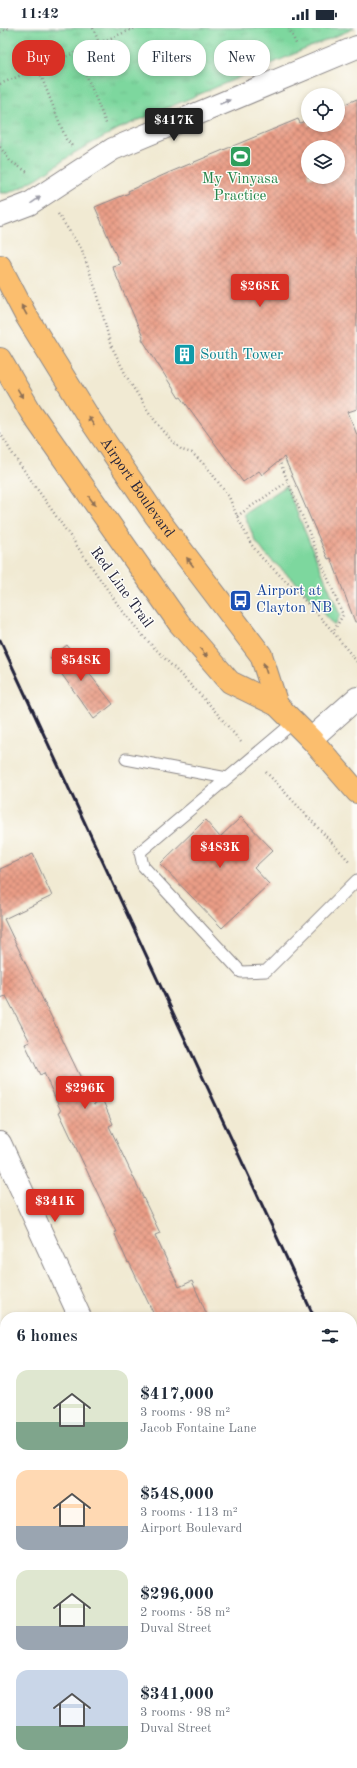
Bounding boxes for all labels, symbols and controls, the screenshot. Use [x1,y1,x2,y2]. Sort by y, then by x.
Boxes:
text: 11:42 [20,7,59,22]
chip: Buy [12,40,65,76]
chip: Rent [73,40,130,76]
chip: Filters [138,40,206,76]
chip: New [214,40,270,76]
map controls [301,88,345,184]
button: locate [301,88,345,132]
one-way arrow [219,98,231,104]
pin: $417K [146,108,202,142]
text: $417K [154,114,194,127]
button: layers [301,140,345,184]
sports icon: My Vinyasa Practice [227,143,253,169]
place label: My Vinyasa Practice [202,172,279,204]
one-way arrow [30,196,41,204]
pin: $268K [232,274,288,308]
text: $268K [240,280,280,293]
one-way arrow [20,304,27,316]
building icon: South Tower [171,342,197,368]
place label: South Tower [200,348,283,363]
one-way arrow [16,387,23,399]
one-way arrow [88,415,95,427]
street label: Airport Boulevard [97,435,177,541]
one-way arrow [88,495,96,506]
street label: Red Line Trail [87,545,155,631]
one-way arrow [186,557,194,567]
place label: Airport at Clayton NB [256,584,332,616]
bus stop icon: Airport at Clayton NB [228,587,254,613]
one-way arrow [200,647,209,658]
pin: $548K [53,648,109,682]
text: $548K [61,654,101,667]
one-way arrow [262,661,268,673]
pin: $483K [192,835,248,869]
text: $483K [200,841,240,854]
pin: $296K [57,1076,113,1110]
text: $296K [65,1082,105,1095]
pin: $341K [27,1189,83,1223]
text: $341K [35,1195,75,1208]
icon: filters [319,1325,341,1347]
text: 6 homes [16,1328,78,1345]
icon: home [48,1386,96,1434]
text: $417,000 [140,1386,214,1403]
text: 3 rooms · 98 m² [140,1406,230,1419]
text: Jacob Fontaine Lane [140,1422,256,1435]
icon: home [48,1486,96,1534]
text: $548,000 [140,1486,214,1503]
text: 3 rooms · 113 m² [140,1506,238,1519]
text: Airport Boulevard [140,1522,242,1535]
icon: home [48,1586,96,1634]
text: $296,000 [140,1586,214,1603]
text: 2 rooms · 58 m² [140,1606,230,1619]
text: Duval Street [140,1622,212,1635]
icon: home [48,1686,96,1734]
text: $341,000 [140,1686,214,1703]
text: 3 rooms · 98 m² [140,1706,230,1719]
text: Duval Street [140,1722,212,1735]

